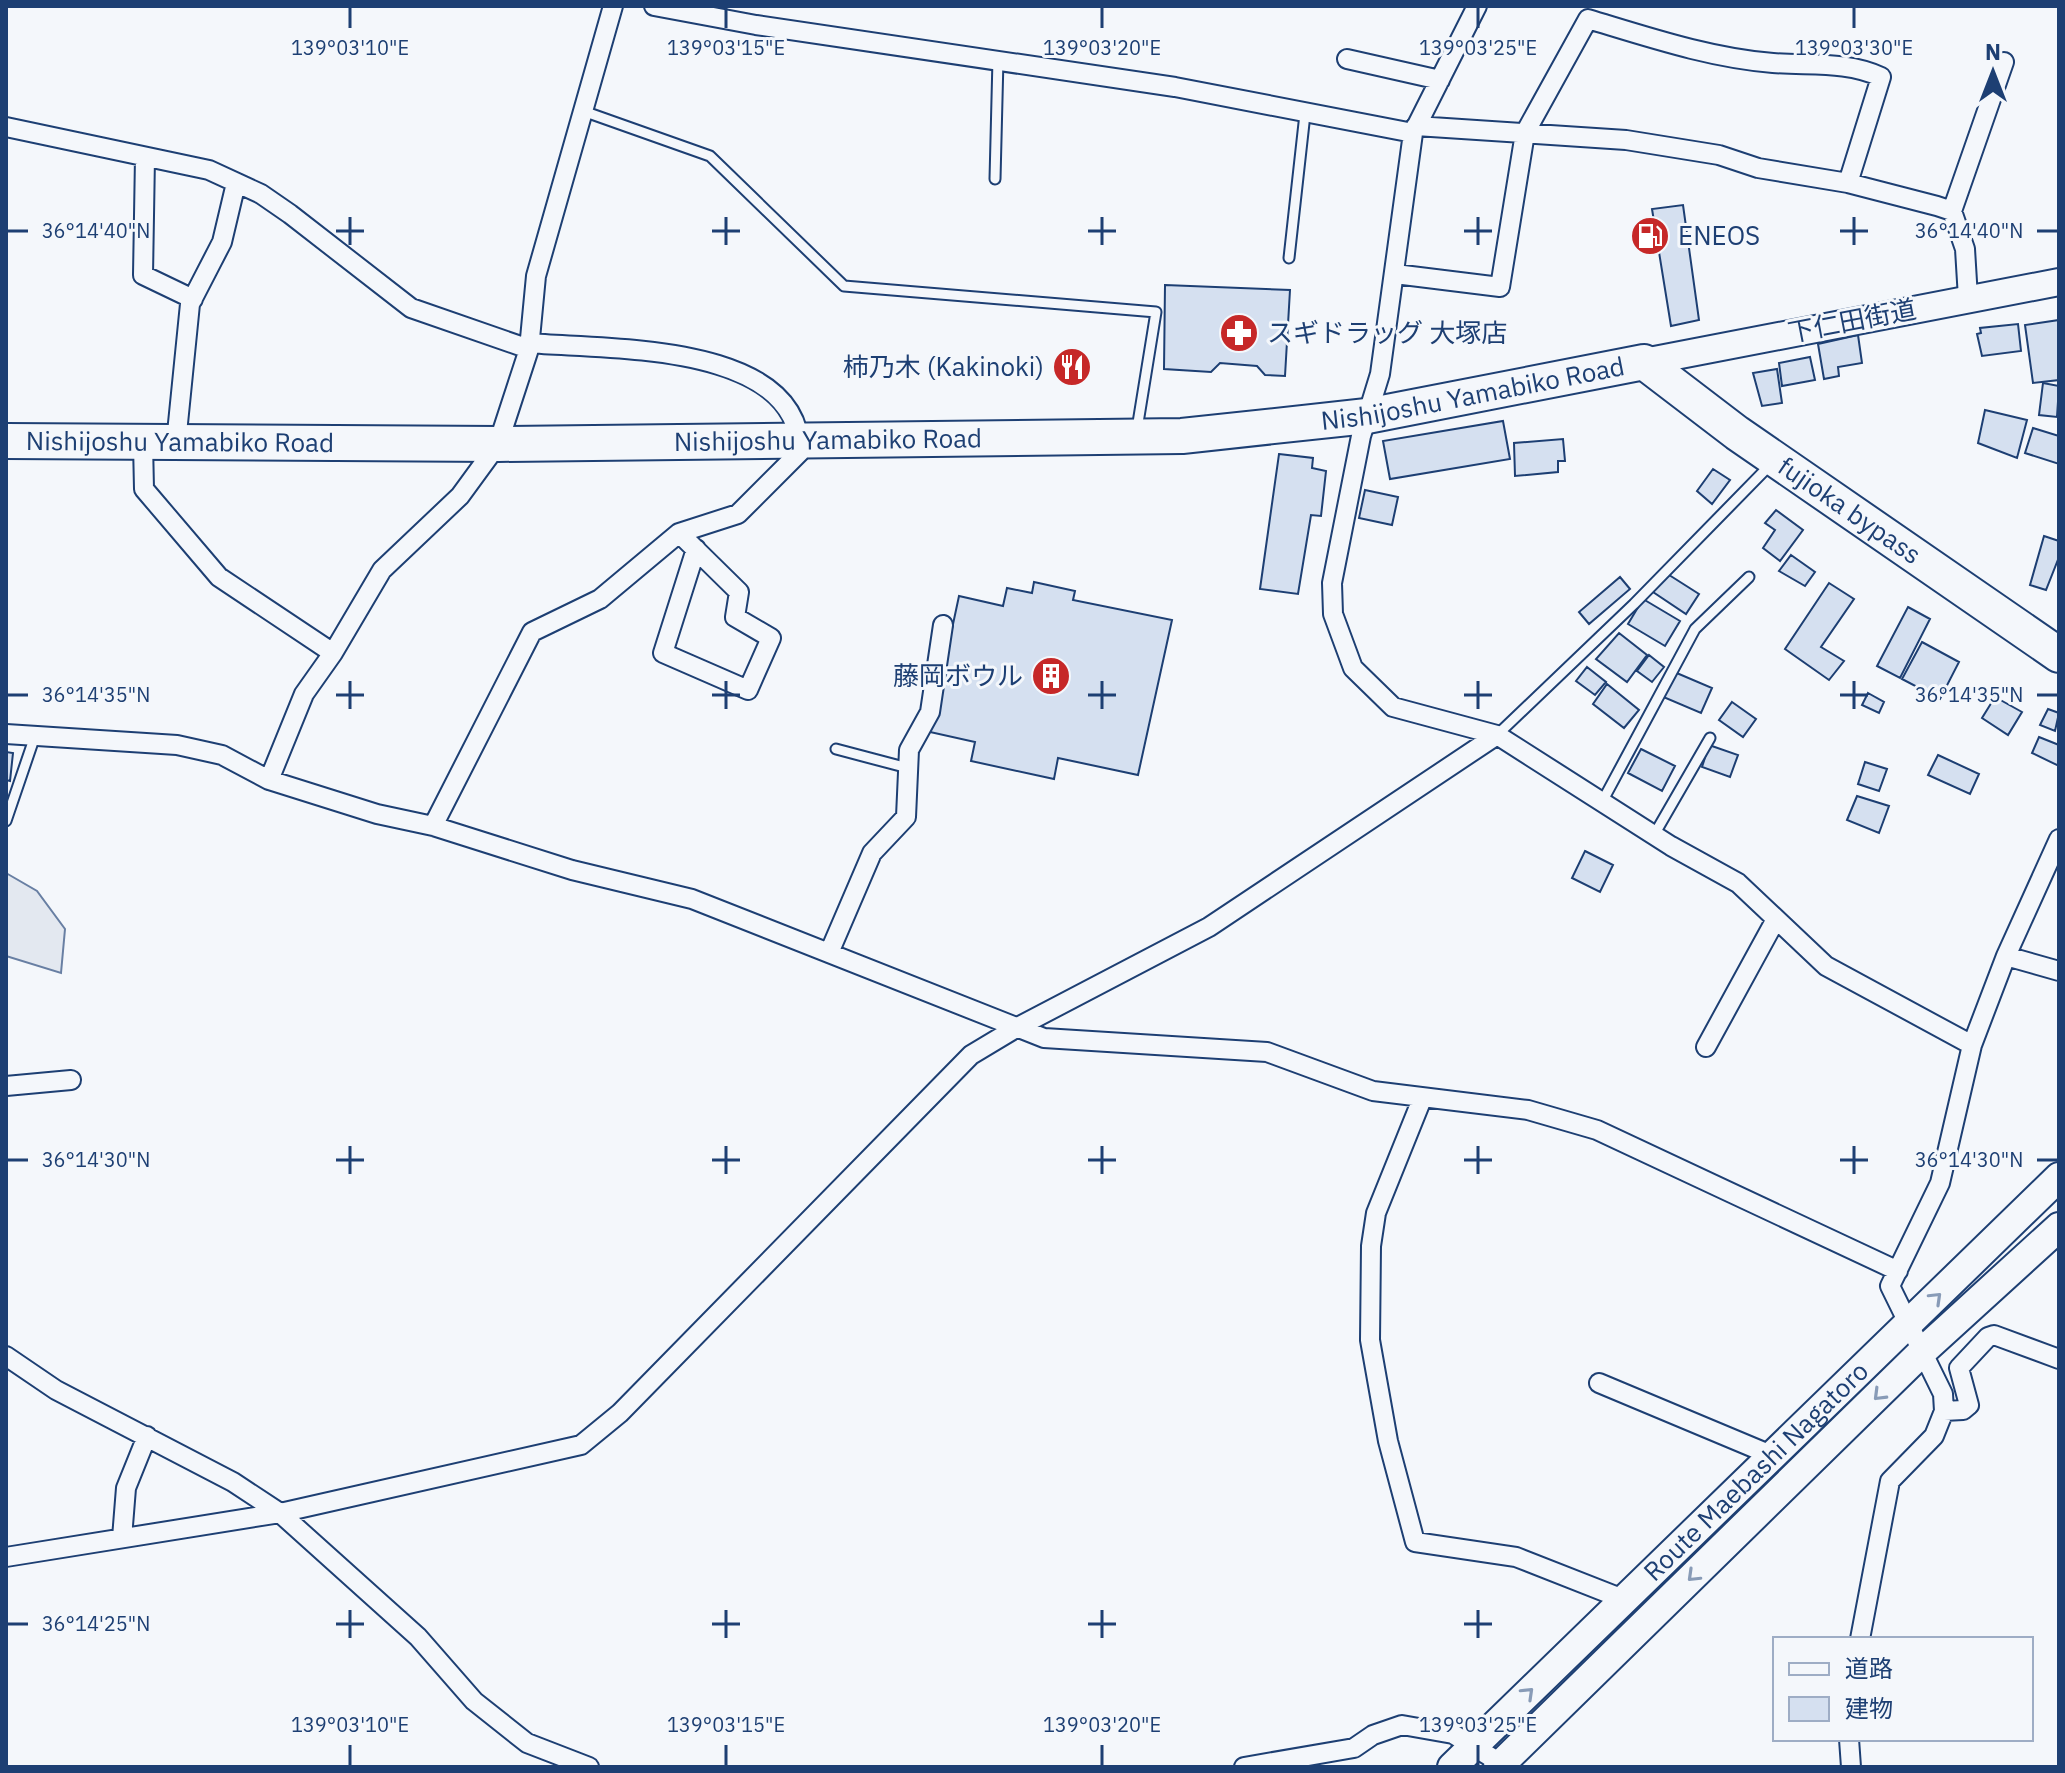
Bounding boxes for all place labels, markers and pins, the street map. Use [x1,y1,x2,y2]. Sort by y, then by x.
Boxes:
fuel station icon: ENEOS [1629,215,1671,257]
place label: ENEOS [1678,218,1760,252]
pharmacy icon: スギドラッグ 大塚店 [1218,312,1260,354]
place label: スギドラッグ 大塚店 [1267,315,1507,349]
restaurant icon: 柿乃木 (Kakinoki) [1051,346,1093,388]
place label: 柿乃木 (Kakinoki) [843,349,1044,383]
building icon: 藤岡ボウル [1030,655,1072,697]
place label: 藤岡ボウル [893,658,1023,692]

